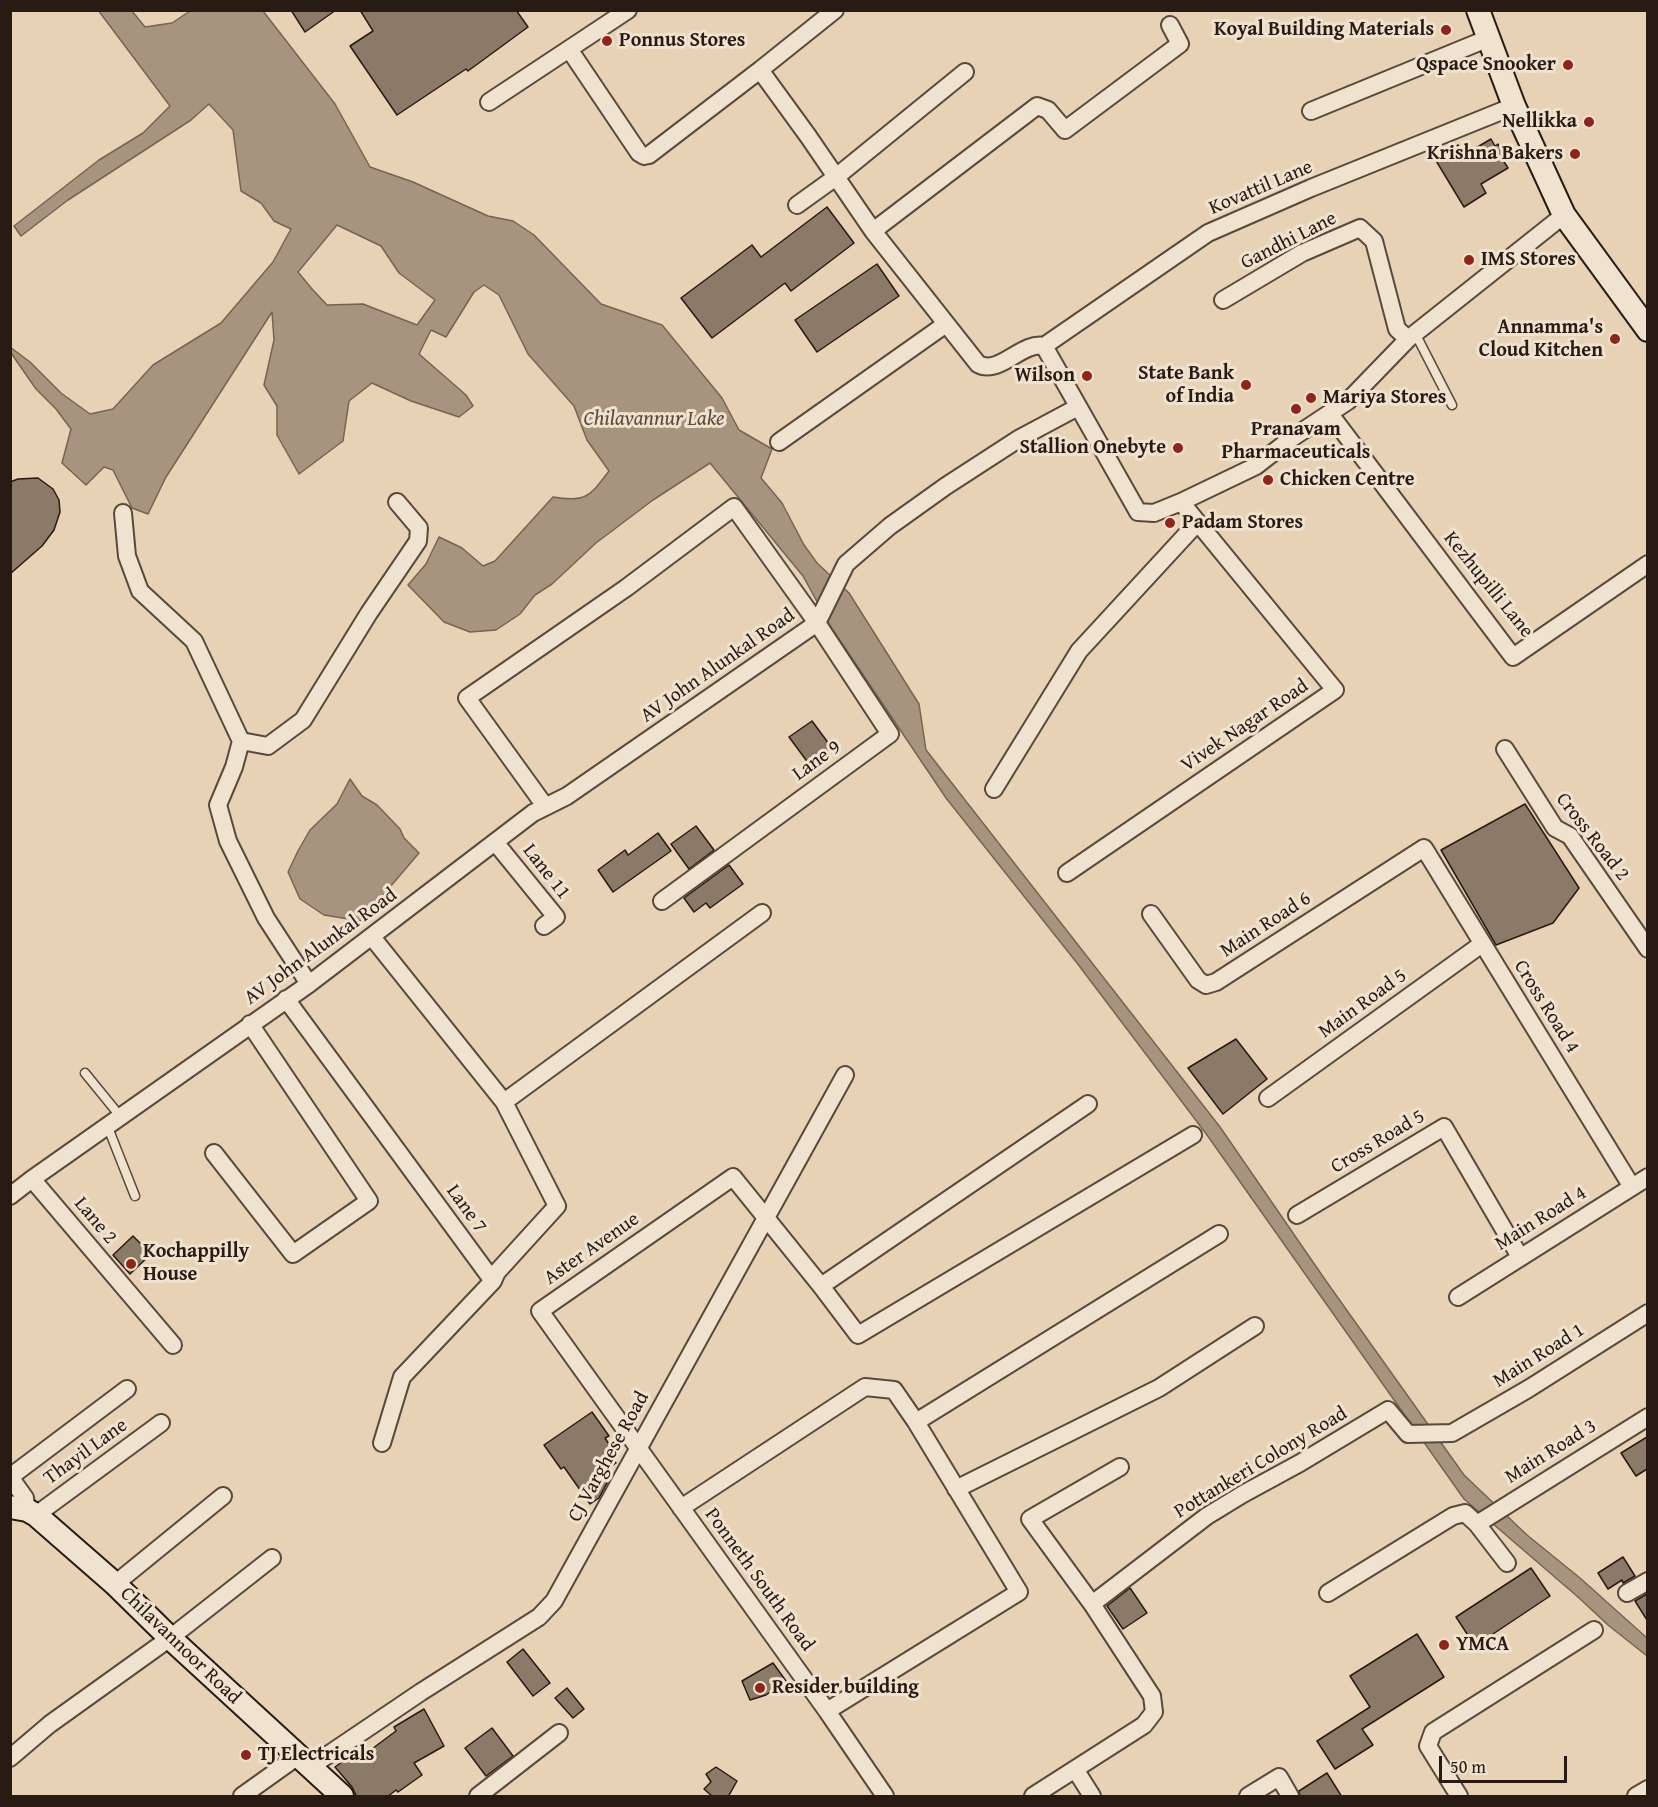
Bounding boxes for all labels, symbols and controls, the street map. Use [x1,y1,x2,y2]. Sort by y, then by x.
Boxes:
place label: Koyal Building Materials [1214,18,1434,42]
marker: Koyal Building Materials [1439,23,1453,37]
place label: Ponnus Stores [619,29,745,53]
marker: Ponnus Stores [600,34,614,48]
place label: Qspace Snooker [1416,53,1556,77]
marker: Qspace Snooker [1561,58,1575,72]
place label: Nellikka [1502,110,1577,134]
marker: Nellikka [1582,115,1596,129]
place label: Krishna Bakers [1427,142,1563,166]
marker: Krishna Bakers [1568,147,1582,161]
street label: Kovattil Lane [1206,155,1316,221]
street label: Gandhi Lane [1237,207,1341,275]
place label: IMS Stores [1481,248,1576,272]
marker: IMS Stores [1462,253,1476,267]
place label: Annamma's Cloud Kitchen [1479,316,1603,363]
marker: Annamma's Cloud Kitchen [1608,332,1622,346]
place label: State Bank of India [1138,362,1234,409]
place label: Wilson [1015,364,1075,388]
marker: Wilson [1080,369,1094,383]
marker: State Bank of India [1239,378,1253,392]
place label: Mariya Stores [1323,386,1446,410]
marker: Mariya Stores [1304,391,1318,405]
marker: Pranavam Pharmaceuticals [1289,402,1303,416]
water label: Chilavannur Lake [583,407,725,433]
place label: Pranavam Pharmaceuticals [1222,418,1370,465]
place label: Stallion Onebyte [1019,436,1166,460]
marker: Stallion Onebyte [1171,441,1185,455]
place label: Chicken Centre [1280,468,1414,492]
marker: Chicken Centre [1261,473,1275,487]
place label: Padam Stores [1182,511,1303,535]
marker: Padam Stores [1163,516,1177,530]
street label: Kezhupilli Lane [1438,527,1538,643]
street label: AV John Alunkal Road [636,604,800,728]
street label: Vivek Nagar Road [1177,675,1313,777]
street label: Lane 9 [788,735,846,787]
street label: Cross Road 2 [1550,788,1634,886]
street label: Lane 11 [517,840,575,904]
street label: AV John Alunkal Road [240,884,402,1010]
street label: Main Road 6 [1216,887,1316,963]
street label: Cross Road 4 [1508,956,1584,1058]
street label: Main Road 5 [1314,964,1412,1044]
street label: Cross Road 5 [1327,1105,1429,1179]
street label: Lane 7 [440,1180,492,1238]
street label: Main Road 4 [1491,1182,1591,1256]
street label: Lane 2 [69,1193,121,1249]
street label: Aster Avenue [540,1207,644,1291]
place label: Kochappilly House [143,1240,249,1287]
marker: Kochappilly House [124,1257,138,1271]
street label: Main Road 1 [1489,1319,1589,1393]
street label: CJ Varghese Road [563,1388,655,1526]
street label: Pottankeri Colony Road [1170,1402,1352,1524]
street label: Thayil Lane [40,1414,132,1490]
street label: Main Road 3 [1501,1415,1601,1489]
street label: Ponneth South Road [699,1504,819,1656]
street label: Chilavannoor Road [115,1582,245,1710]
place label: YMCA [1456,1633,1509,1657]
marker: YMCA [1437,1638,1451,1652]
place label: Resider building [772,1676,919,1700]
marker: Resider building [753,1681,767,1695]
place label: TJ Electricals [258,1743,374,1767]
scale bar [1442,1744,1570,1782]
marker: TJ Electricals [239,1748,253,1762]
text: 50 m [1450,1753,1486,1780]

